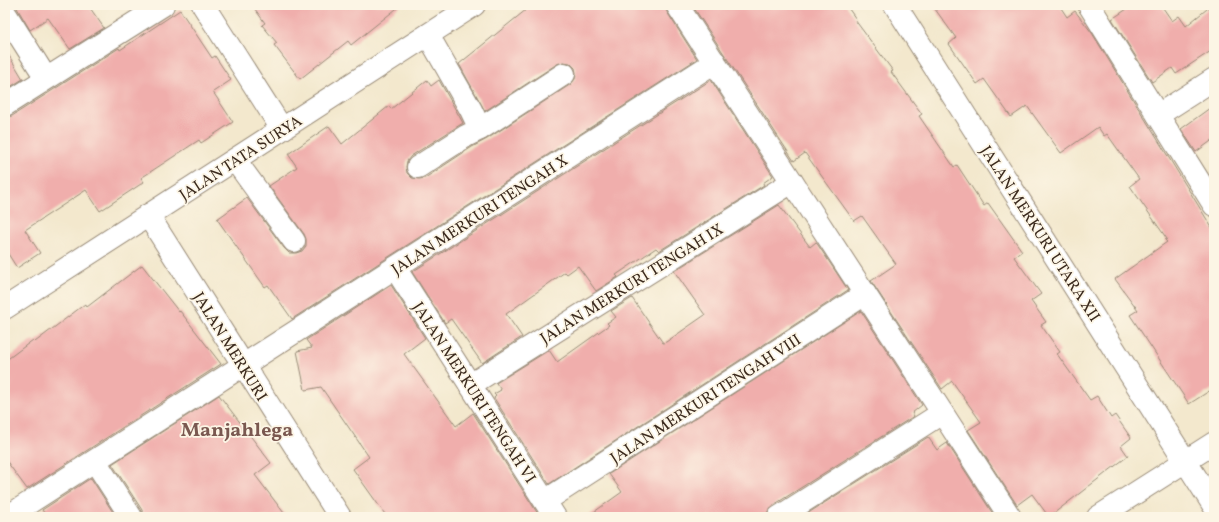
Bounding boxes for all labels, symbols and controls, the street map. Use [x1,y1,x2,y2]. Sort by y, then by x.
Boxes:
street label: JALAN TATA SURYA [175,111,307,207]
street label: JALAN MERKURI UTARA XII [974,142,1105,326]
street label: JALAN MERKURI TENGAH X [387,150,573,281]
street label: JALAN MERKURI TENGAH IX [536,219,728,350]
street label: JALAN MERKURI [187,288,272,406]
street label: JALAN MERKURI TENGAH VI [406,298,540,488]
street label: JALAN MERKURI TENGAH VIII [606,330,806,470]
district label: Manjahlega [181,417,293,445]

